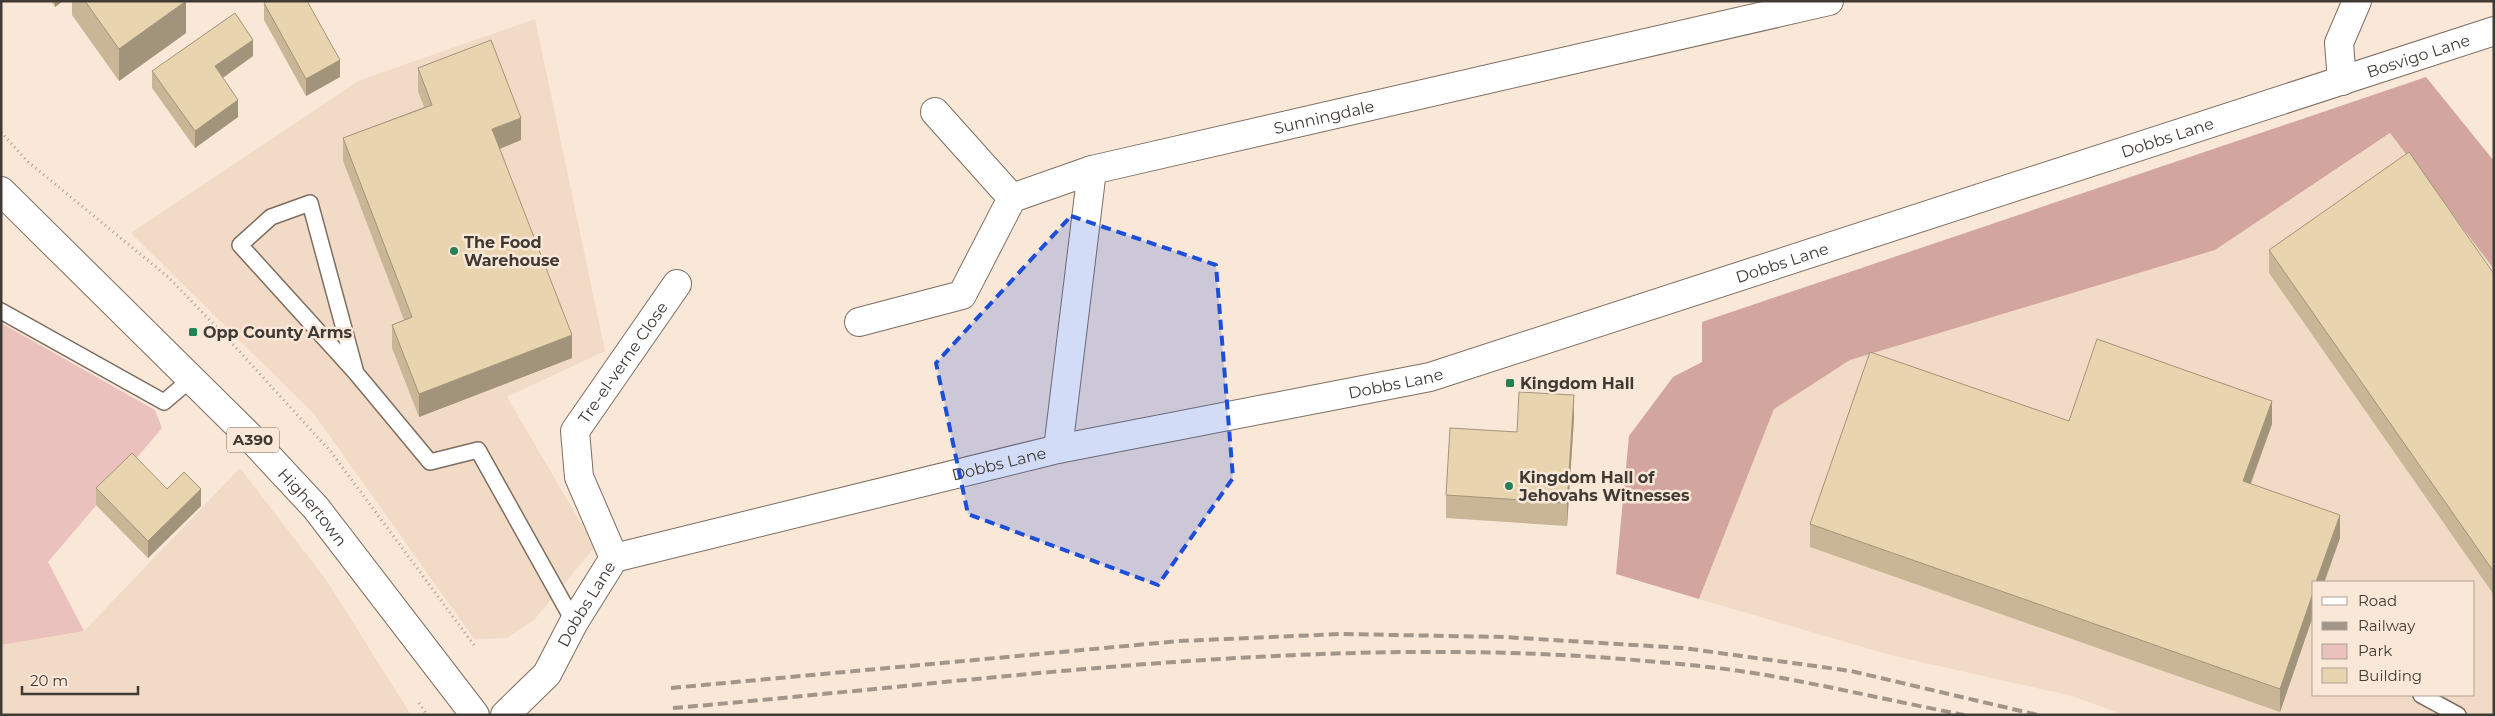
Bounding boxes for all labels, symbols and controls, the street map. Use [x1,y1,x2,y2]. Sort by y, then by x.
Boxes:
street label: Bosvigo Lane [2364,30,2472,82]
street label: Sunningdale [1272,97,1376,138]
street label: Dobbs Lane [2119,114,2216,162]
place label: The Food Warehouse [464,233,560,270]
street label: Dobbs Lane [1733,239,1831,287]
marker: The Food Warehouse [448,245,460,257]
street label: Tre-el-verne Close [574,298,672,427]
place label: Opp County Arms [203,323,352,342]
marker: Opp County Arms [187,326,199,338]
street label: Dobbs Lane [1347,364,1446,403]
place label: Kingdom Hall [1520,374,1634,393]
marker: Kingdom Hall [1504,377,1516,389]
road number: A390 [227,428,279,452]
street label: Dobbs Lane [950,443,1048,485]
street label: Highertown [274,464,351,550]
place label: Kingdom Hall of Jehovahs Witnesses [1518,468,1690,505]
marker: Kingdom Hall of Jehovahs Witnesses [1503,480,1515,492]
street label: Dobbs Lane [554,558,620,650]
legend [2312,581,2475,696]
text: Road [2358,591,2397,610]
text: Railway [2358,616,2416,635]
text: Park [2358,641,2392,660]
scale bar [22,664,139,696]
text: Building [2358,666,2422,685]
text: 20 m [30,671,68,690]

